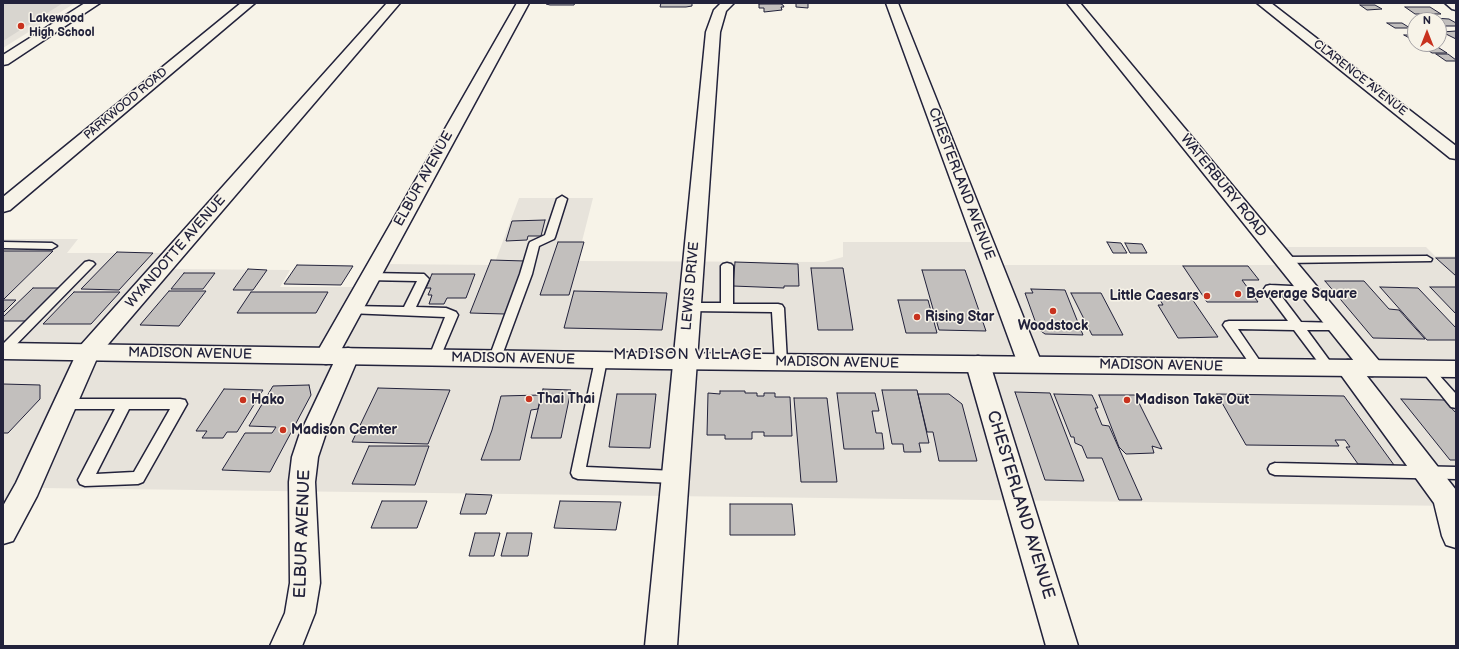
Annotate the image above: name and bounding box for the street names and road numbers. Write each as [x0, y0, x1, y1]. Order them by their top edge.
street label: CLARENCE AVENUE [1310, 37, 1410, 119]
street label: PARKWOOD ROAD [81, 65, 171, 143]
street label: CHESTERLAND AVENUE [924, 106, 998, 262]
street label: ELBUR AVENUE [391, 129, 457, 229]
street label: WATERBURY ROAD [1176, 131, 1270, 241]
street label: WYANDOTTE AVENUE [122, 192, 230, 312]
street label: LEWIS DRIVE [679, 241, 703, 331]
street label: MADISON AVENUE [128, 345, 252, 363]
street label: MADISON AVENUE [451, 350, 575, 368]
street label: MADISON AVENUE [775, 354, 899, 372]
street label: MADISON AVENUE [1099, 357, 1223, 375]
street label: CHESTERLAND AVENUE [982, 408, 1058, 602]
street label: ELBUR AVENUE [291, 469, 315, 599]

